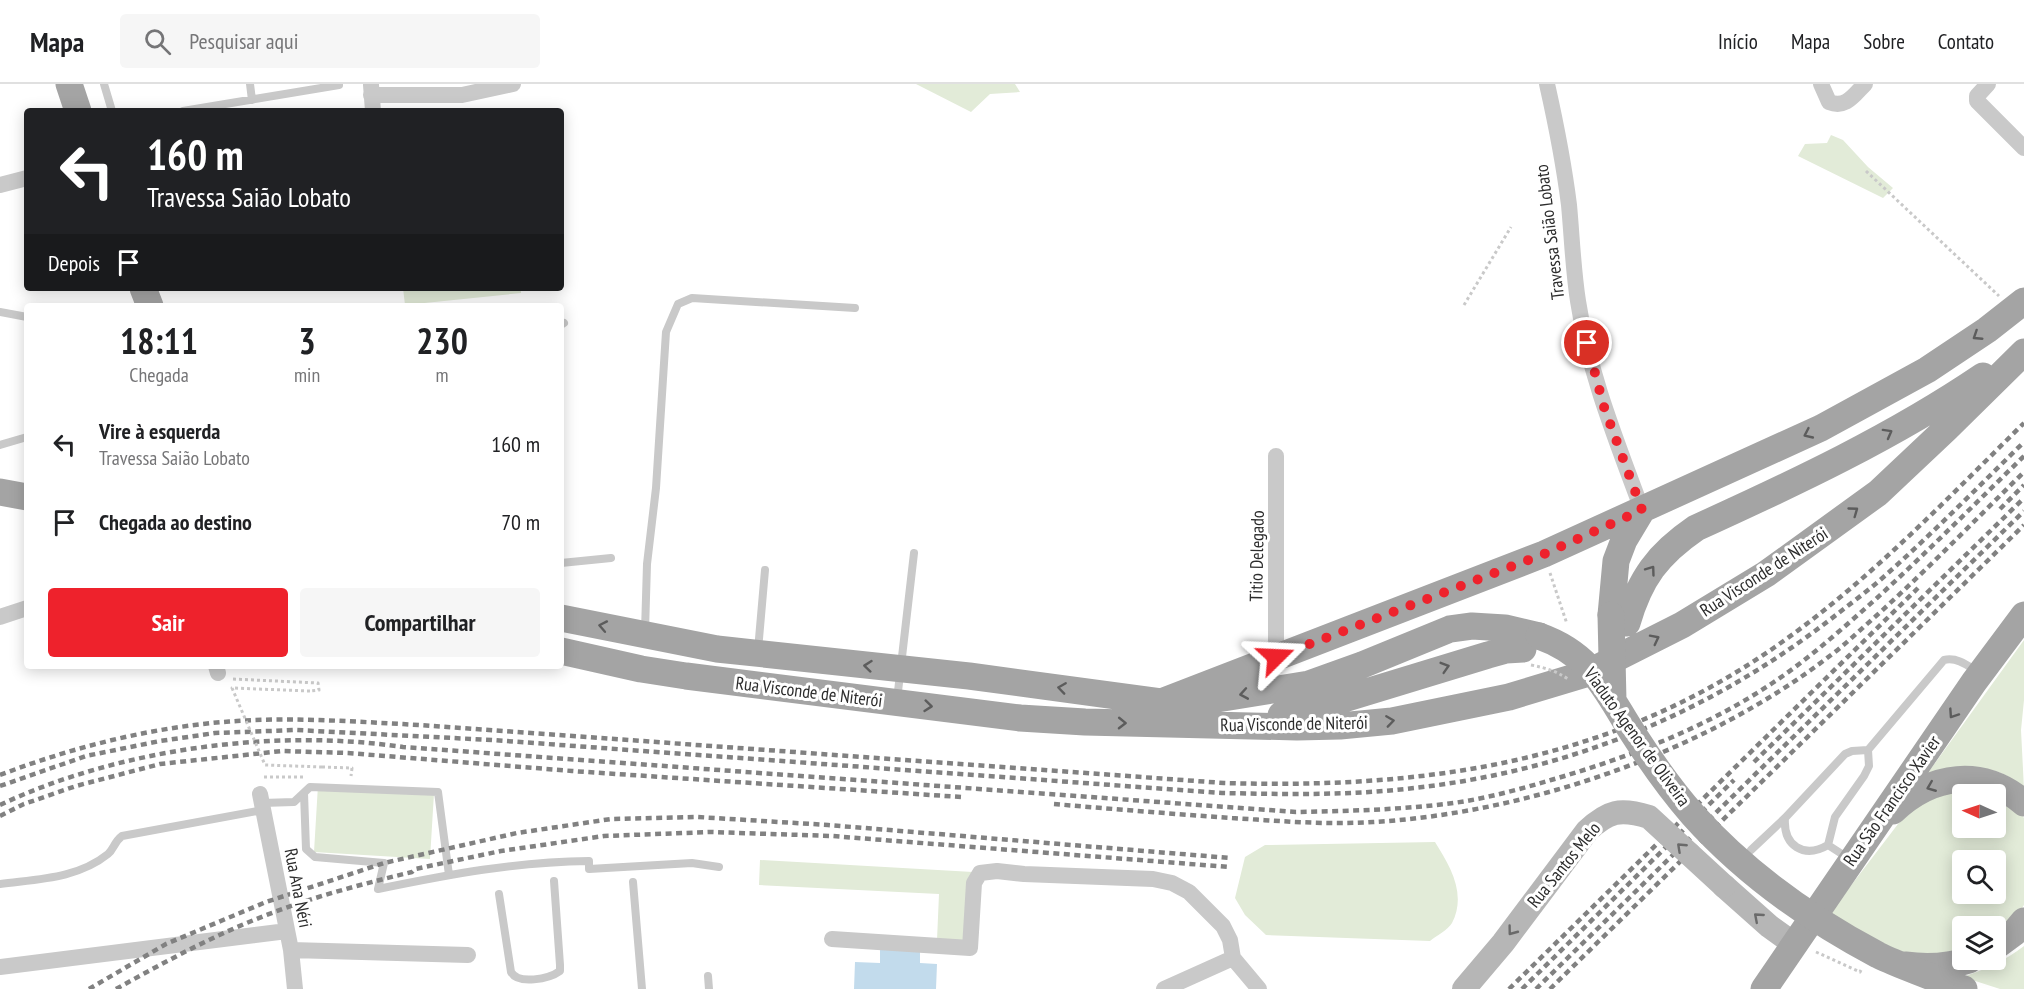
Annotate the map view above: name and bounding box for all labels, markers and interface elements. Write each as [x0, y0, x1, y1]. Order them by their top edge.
search box [120, 14, 540, 68]
text: Mapa [30, 23, 84, 60]
icon: search [141, 25, 174, 58]
text: Pesquisar aqui [189, 27, 298, 55]
text: Início [1718, 28, 1758, 55]
text: Mapa [1791, 28, 1830, 55]
text: Sobre [1863, 28, 1905, 55]
text: Contato [1938, 28, 1994, 55]
text: 160 m [147, 127, 244, 182]
icon: left [48, 132, 126, 210]
street label: Travessa Saião Lobato [1530, 163, 1569, 301]
text: Travessa Saião Lobato [147, 180, 351, 214]
icon: arrive [112, 246, 145, 279]
text: Depois [48, 249, 100, 277]
text: 18:11 [120, 317, 198, 364]
text: 3 [298, 317, 316, 364]
text: 230 [416, 317, 468, 364]
pin [1561, 317, 1612, 368]
icon: arrive [1570, 326, 1603, 359]
one-way arrow [1973, 329, 1983, 341]
text: Chegada [129, 362, 189, 388]
text: min [294, 362, 320, 388]
text: m [436, 362, 449, 388]
text: Vire à esquerda [99, 417, 220, 445]
one-way arrow [1804, 426, 1815, 438]
icon: left [48, 428, 81, 461]
one-way arrow [1882, 429, 1893, 440]
text: 160 m [491, 430, 540, 458]
text: Travessa Saião Lobato [99, 445, 250, 471]
icon: arrive [48, 506, 81, 539]
one-way arrow [1847, 507, 1858, 518]
text: Chegada ao destino [99, 508, 252, 536]
text: 70 m [501, 508, 540, 536]
street label: Titio Delegado [1244, 510, 1269, 602]
street label: Rua Visconde de Niterói [1696, 522, 1832, 621]
one-way arrow [1643, 565, 1654, 576]
button: Sair [48, 588, 288, 657]
button: Compartilhar [300, 588, 540, 657]
one-way arrow [598, 620, 608, 633]
position arrow [1244, 625, 1308, 689]
one-way arrow [1648, 635, 1659, 646]
one-way arrow [864, 660, 873, 672]
one-way arrow [1439, 662, 1450, 674]
street label: Viaduto Agenor de Oliveira [1579, 662, 1696, 811]
street label: Rua Visconde de Niterói [734, 671, 884, 712]
one-way arrow [1057, 683, 1066, 695]
one-way arrow [1240, 688, 1249, 700]
one-way arrow [923, 699, 932, 712]
one-way arrow [1949, 707, 1960, 718]
street label: Rua Visconde de Niterói [1220, 711, 1368, 736]
one-way arrow [1385, 715, 1394, 727]
one-way arrow [1117, 717, 1126, 729]
street label: Rua São Francisco Xavier [1838, 731, 1945, 870]
one-way arrow [1927, 780, 1938, 792]
north arrow [1952, 784, 2006, 838]
map controls [1952, 784, 2006, 970]
street label: Rua Santos Melo [1522, 817, 1605, 912]
one-way arrow [1677, 843, 1687, 854]
street label: Rua Ana Néri [280, 846, 317, 930]
button: search [1952, 850, 2006, 904]
one-way arrow [1754, 913, 1765, 924]
button: layers [1952, 916, 2006, 970]
one-way arrow [1508, 924, 1519, 935]

